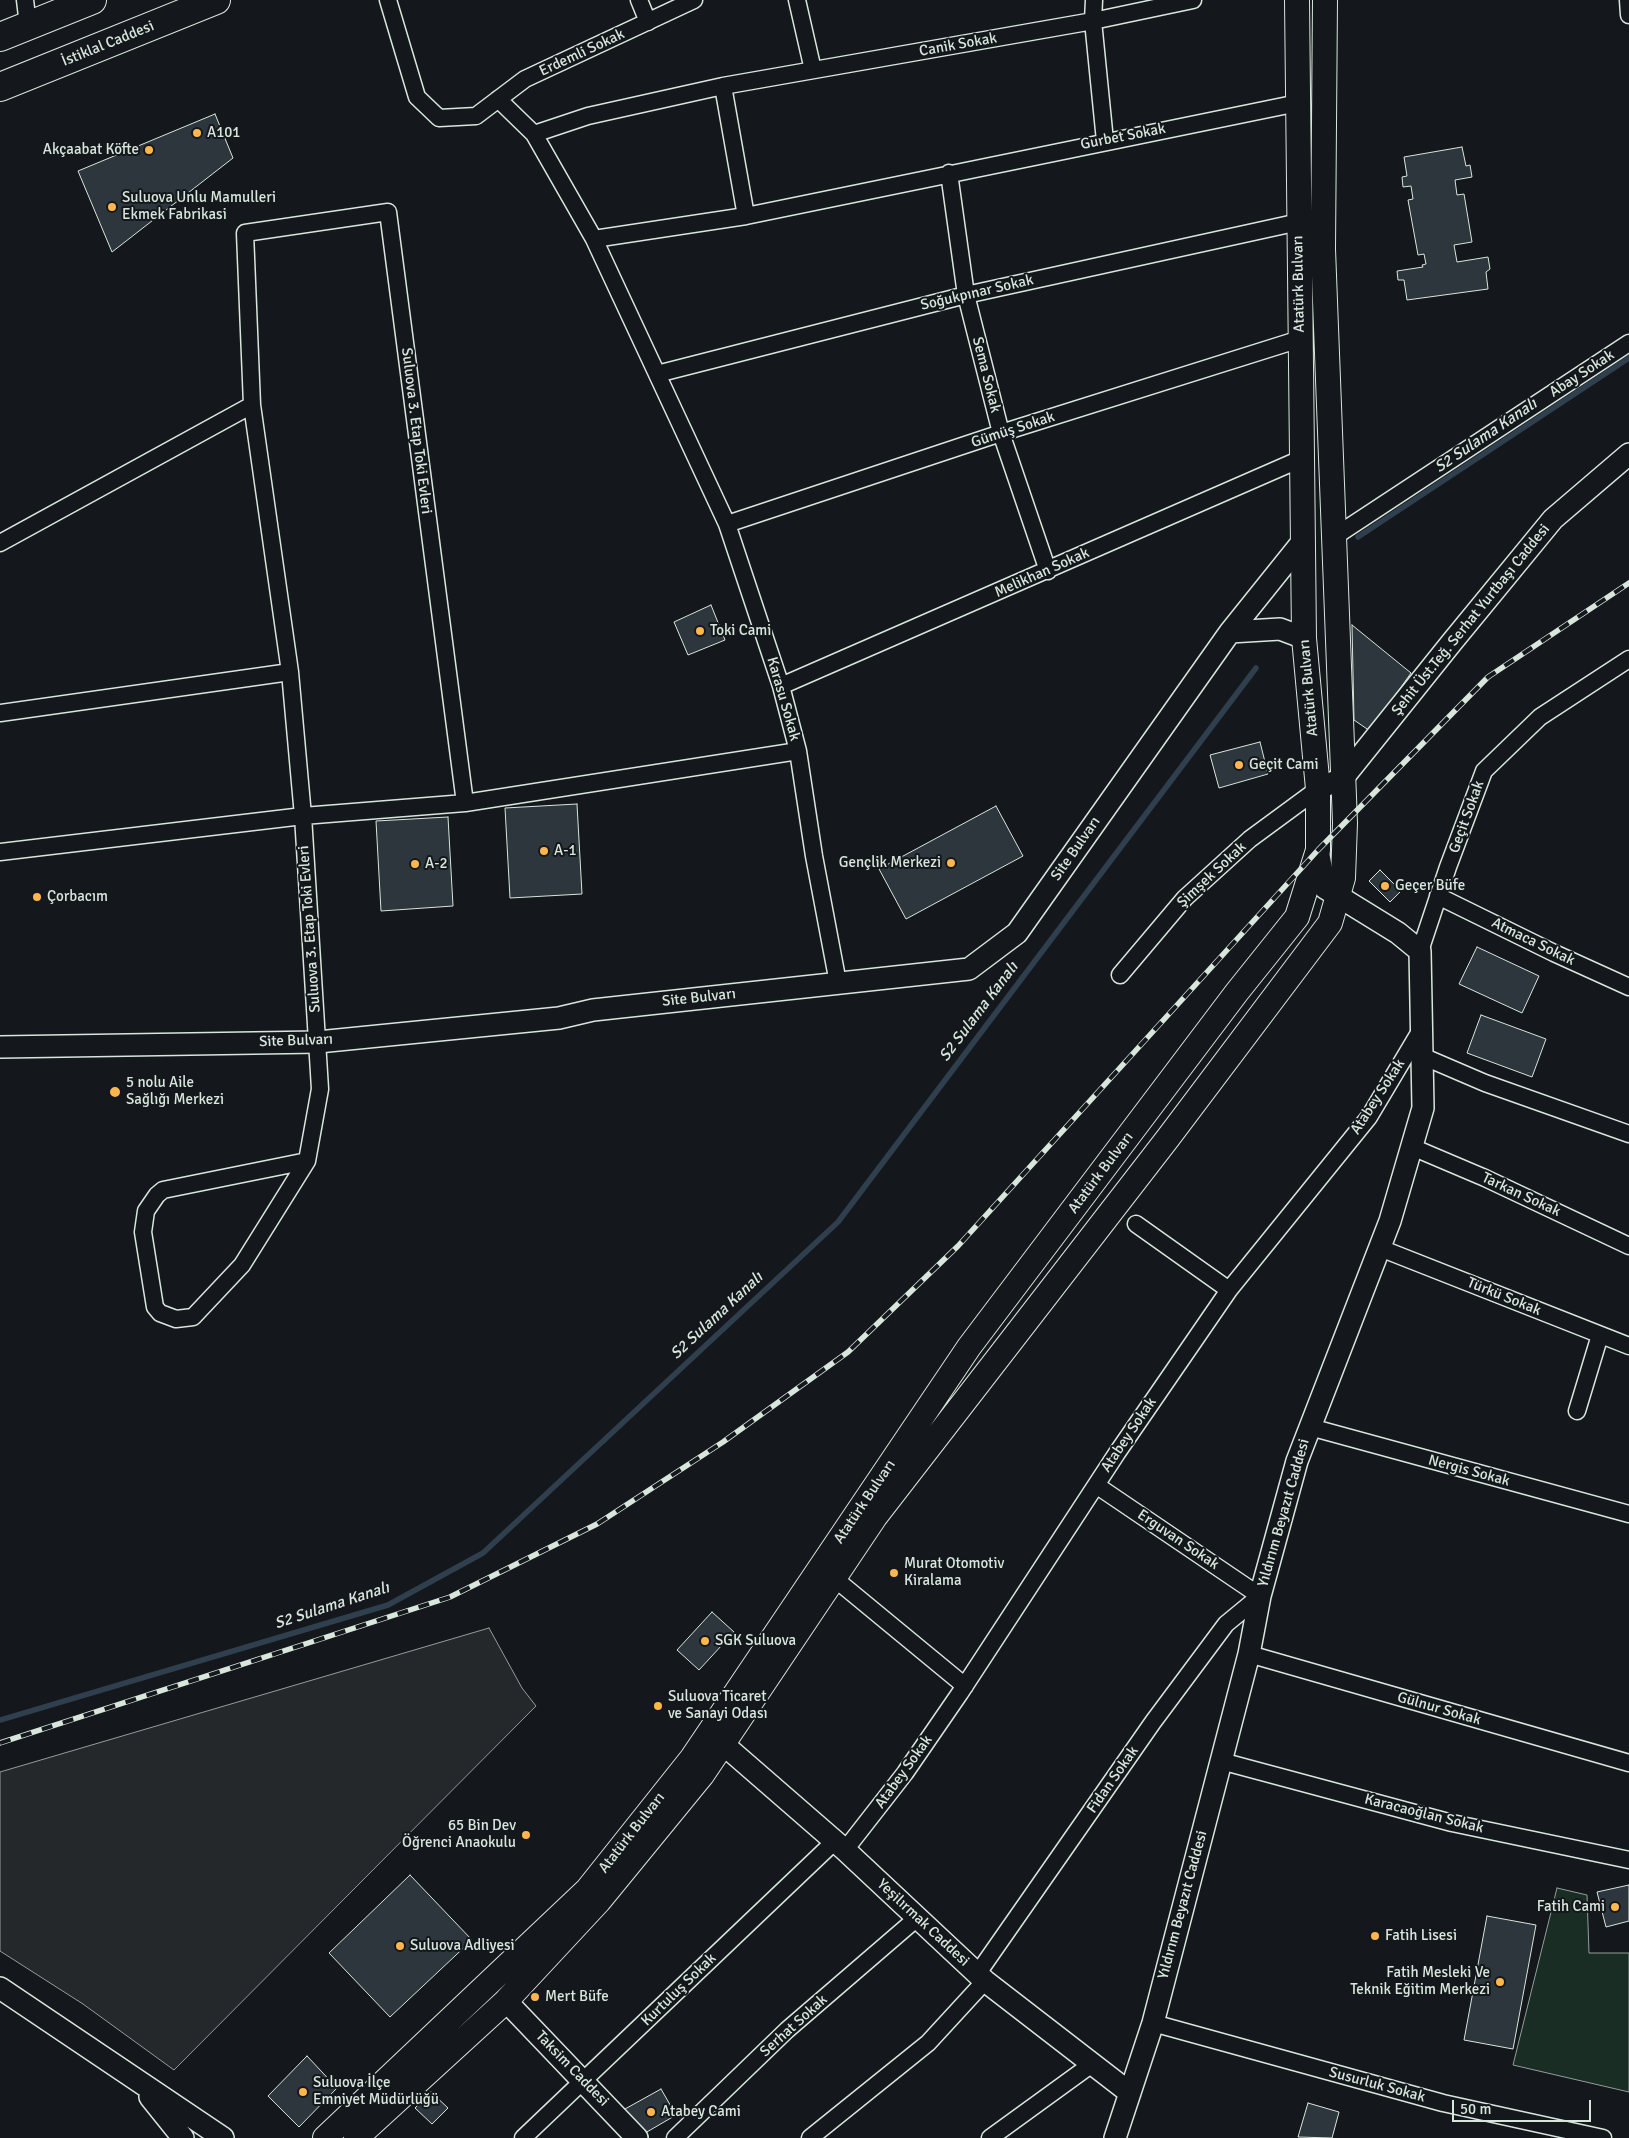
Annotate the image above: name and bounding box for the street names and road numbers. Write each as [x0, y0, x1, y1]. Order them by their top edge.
street label: İstiklal Caddesi [59, 17, 157, 71]
street label: Erdemli Sokak [537, 25, 627, 81]
street label: Canik Sokak [918, 29, 998, 61]
street label: Gurbet Sokak [1079, 120, 1167, 154]
street label: Atatürk Bulvarı [1289, 235, 1309, 333]
street label: Soğukpınar Sokak [919, 271, 1035, 315]
street label: Sema Sokak [968, 335, 1004, 415]
street label: Abay Sokak [1546, 346, 1618, 402]
street label: Suluova 3. Etap Toki Evleri [397, 347, 435, 515]
street label: Gümüş Sokak [969, 408, 1057, 452]
street label: Şehit Üst.Teğ. Serhat Yurtbaşı Caddesi [1388, 521, 1554, 719]
street label: Melikhan Sokak [992, 544, 1092, 602]
street label: Atatürk Bulvarı [1296, 639, 1322, 737]
street label: Karasu Sokak [762, 655, 804, 743]
street label: Geçit Sokak [1446, 778, 1488, 856]
street label: Site Bulvarı [1047, 814, 1105, 884]
street label: Şimşek Sokak [1174, 838, 1250, 912]
street label: Suluova 3. Etap Toki Evleri [295, 845, 325, 1013]
street label: Atmaca Sokak [1488, 914, 1578, 970]
street label: Site Bulvarı [661, 985, 737, 1011]
street label: Site Bulvarı [259, 1031, 333, 1051]
street label: Atabey Sokak [1347, 1056, 1409, 1138]
street label: Atatürk Bulvarı [1065, 1129, 1137, 1217]
street label: Tarkan Sokak [1479, 1169, 1563, 1221]
street label: Türkü Sokak [1464, 1274, 1544, 1320]
street label: Atabey Sokak [1097, 1394, 1161, 1476]
street label: Yıldırım Beyazıt Caddesi [1254, 1437, 1314, 1589]
street label: Nergis Sokak [1426, 1451, 1512, 1491]
street label: Atatürk Bulvarı [830, 1457, 900, 1547]
street label: Erguvan Sokak [1134, 1506, 1222, 1574]
street label: Gülnur Sokak [1395, 1688, 1483, 1730]
street label: Atabey Sokak [871, 1732, 937, 1812]
street label: Fidan Sokak [1083, 1743, 1143, 1817]
street label: Atatürk Bulvarı [595, 1789, 669, 1877]
street label: Karacaoğlan Sokak [1363, 1790, 1485, 1838]
street label: Yıldırım Beyazıt Caddesi [1154, 1829, 1212, 1981]
street label: Yeşilırmak Caddesi [873, 1876, 973, 1970]
street label: Kurtuluş Sokak [638, 1950, 720, 2030]
street label: Serhat Sokak [757, 1991, 831, 2061]
street label: Taksim Caddesi [532, 2028, 612, 2110]
street label: Susurluk Sokak [1327, 2064, 1427, 2106]

